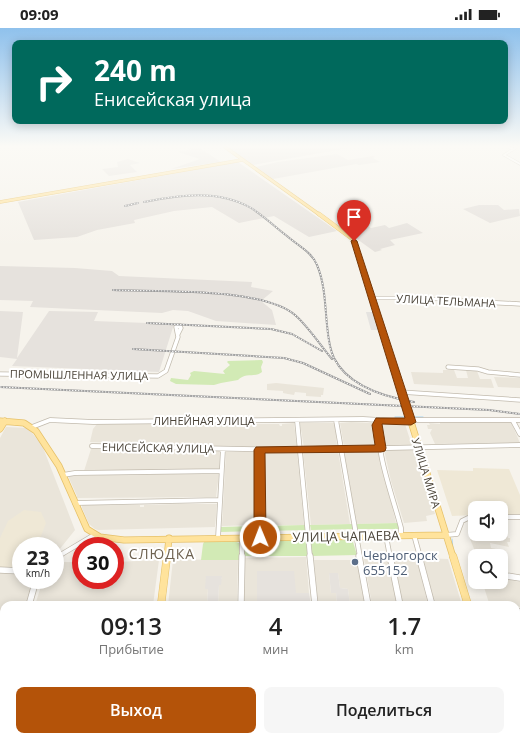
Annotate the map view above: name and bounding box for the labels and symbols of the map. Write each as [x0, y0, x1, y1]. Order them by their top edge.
pin [337, 200, 371, 241]
street label: УЛИЦА ТЕЛЬМАНА [396, 290, 496, 311]
street label: ПРОМЫШЛЕННАЯ УЛИЦА [10, 366, 148, 383]
street label: ЛИНЕЙНАЯ УЛИЦА [153, 413, 255, 428]
street label: УЛИЦА МИРА [409, 436, 444, 510]
street label: ЕНИСЕЙСКАЯ УЛИЦА [102, 439, 214, 456]
position arrow [239, 516, 281, 558]
street label: УЛИЦА ЧАПАЕВА [292, 526, 400, 546]
speed limit sign: 30 [72, 537, 124, 589]
district label: СЛЮДКА [129, 544, 195, 563]
place label: Черногорск 655152 [363, 546, 438, 579]
marker: Черногорск 655152 [350, 557, 360, 567]

